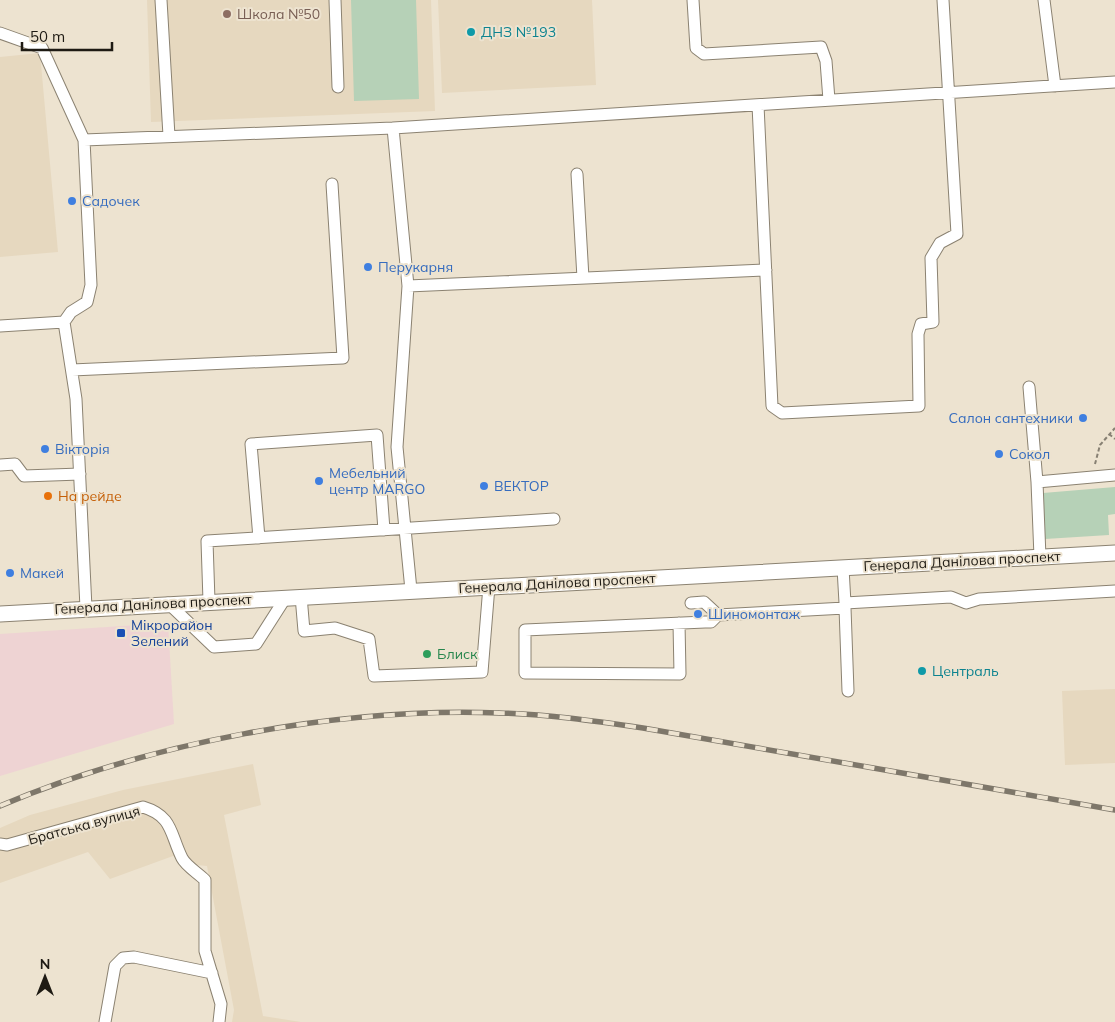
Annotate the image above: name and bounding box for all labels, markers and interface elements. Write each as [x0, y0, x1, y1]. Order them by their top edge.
place label: Школа №50 [237, 5, 320, 23]
marker: Школа №50 [221, 8, 233, 20]
scale bar [22, 20, 112, 52]
place label: ДНЗ №193 [481, 23, 556, 41]
marker: ДНЗ №193 [465, 26, 477, 38]
text: 50 m [30, 27, 65, 46]
place label: Садочек [82, 192, 140, 210]
marker: Садочек [66, 195, 78, 207]
place label: Перукарня [378, 258, 453, 276]
marker: Перукарня [362, 261, 374, 273]
place label: Салон сантехники [949, 409, 1073, 427]
marker: Салон сантехники [1077, 412, 1089, 424]
place label: Вікторія [55, 440, 110, 458]
marker: Вікторія [39, 443, 51, 455]
place label: Сокол [1009, 445, 1050, 463]
marker: Сокол [993, 448, 1005, 460]
place label: Мебельний центр MARGO [329, 464, 425, 498]
marker: Мебельний центр MARGO [313, 475, 325, 487]
place label: ВЕКТОР [494, 477, 549, 495]
marker: ВЕКТОР [478, 480, 490, 492]
place label: На рейде [58, 487, 122, 505]
marker: На рейде [42, 490, 54, 502]
street label: Генерала Данілова проспект [863, 547, 1062, 575]
place label: Макей [20, 564, 64, 582]
marker: Макей [4, 567, 16, 579]
street label: Генерала Данілова проспект [458, 569, 657, 597]
street label: Генерала Данілова проспект [54, 590, 253, 618]
place label: Шиномонтаж [708, 605, 801, 623]
marker: Шиномонтаж [692, 608, 704, 620]
place label: Мікрорайон Зелений [131, 616, 213, 650]
marker: Мікрорайон Зелений [115, 627, 127, 639]
place label: Блиск [437, 645, 478, 663]
marker: Блиск [421, 648, 433, 660]
place label: Централь [932, 662, 999, 680]
marker: Централь [916, 665, 928, 677]
street label: Братська вулиця [26, 801, 142, 849]
north arrow [20, 952, 70, 1002]
text: N [40, 955, 50, 973]

